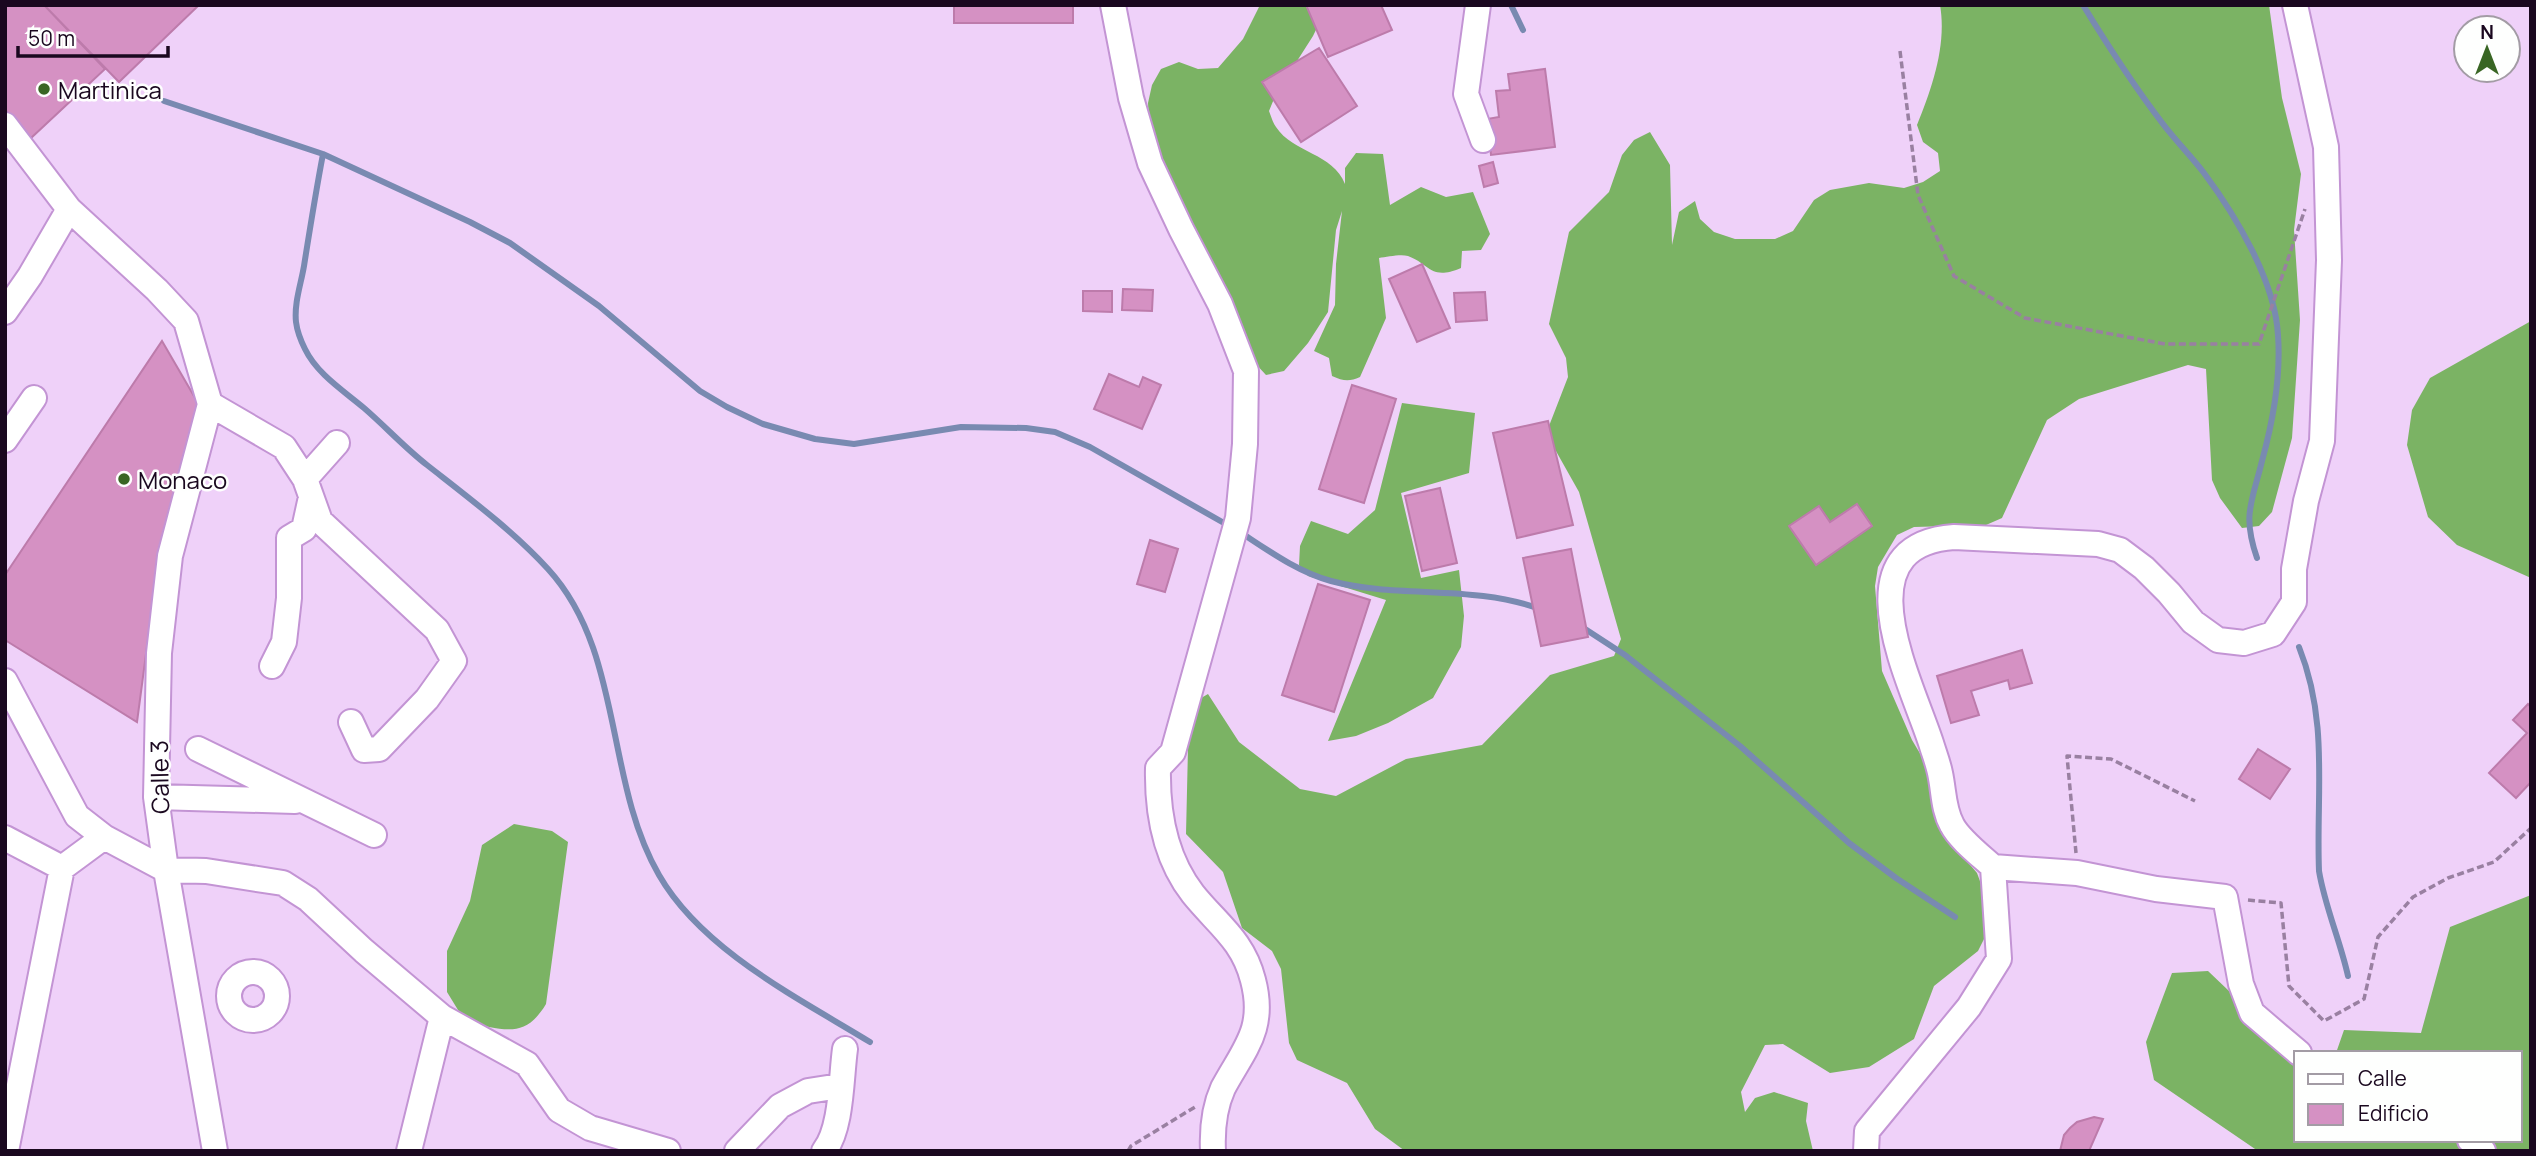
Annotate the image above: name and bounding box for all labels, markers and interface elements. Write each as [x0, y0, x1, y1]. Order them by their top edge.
scale bar [18, 14, 168, 58]
north arrow [2452, 14, 2522, 84]
text: N [2480, 19, 2494, 45]
text: 50 m [28, 24, 75, 52]
place label: Martinica [58, 73, 162, 106]
marker: Martinica [36, 81, 52, 97]
place label: Monaco [138, 463, 227, 496]
marker: Monaco [116, 471, 132, 487]
street label: Calle 3 [142, 740, 176, 814]
legend [2294, 1051, 2522, 1142]
text: Calle [2358, 1064, 2407, 1092]
text: Edificio [2358, 1099, 2429, 1127]

